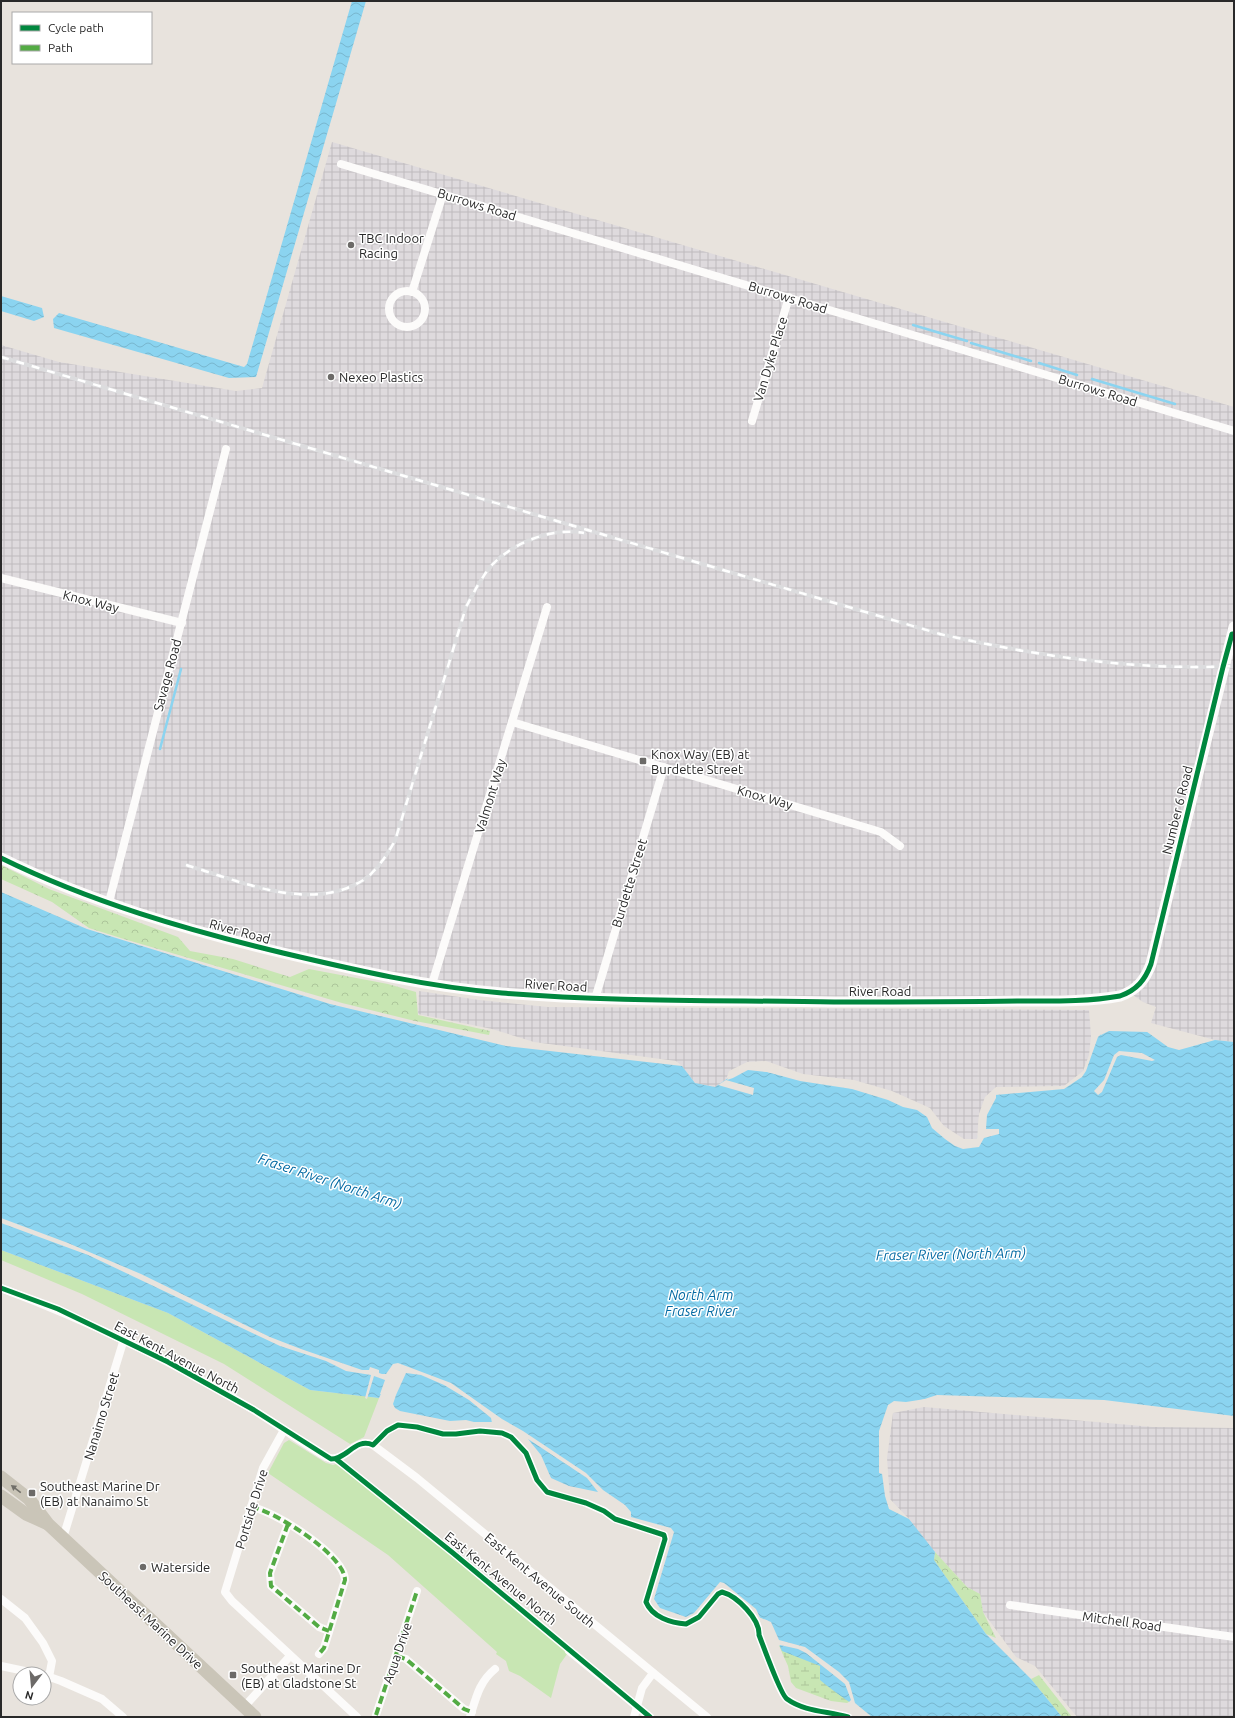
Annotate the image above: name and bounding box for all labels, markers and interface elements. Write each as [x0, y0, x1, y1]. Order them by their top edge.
legend [12, 12, 152, 64]
text: Cycle path [48, 21, 104, 34]
text: Path [48, 41, 73, 54]
street label: Burrows Road [436, 185, 518, 223]
place label: TBC Indoor Racing [359, 231, 424, 260]
marker: TBC Indoor Racing [346, 240, 356, 250]
street label: Burrows Road [747, 278, 829, 316]
street label: Van Dyke Place [750, 315, 790, 403]
place label: Nexeo Plastics [339, 370, 423, 384]
street label: Burrows Road [1057, 371, 1139, 409]
marker: Nexeo Plastics [326, 372, 336, 382]
street label: Knox Way [62, 587, 120, 615]
street label: Savage Road [151, 637, 183, 713]
place label: Knox Way (EB) at Burdette Street [651, 747, 749, 776]
marker: Knox Way (EB) at Burdette Street [638, 756, 648, 766]
street label: Valmont Way [472, 757, 508, 835]
street label: Number 6 Road [1159, 764, 1195, 856]
street label: Knox Way [736, 782, 794, 812]
street label: Burdette Street [609, 837, 649, 929]
street label: River Road [208, 916, 272, 946]
street label: River Road [524, 976, 588, 994]
street label: River Road [849, 984, 911, 998]
water label: Fraser River (North Arm) [256, 1150, 404, 1212]
water label: Fraser River (North Arm) [876, 1245, 1026, 1263]
water label: North Arm Fraser River [665, 1287, 738, 1319]
street label: East Kent Avenue North [112, 1318, 242, 1396]
street label: Nanaimo Street [81, 1370, 121, 1462]
street label: Portside Drive [232, 1467, 270, 1551]
place label: Southeast Marine Dr (EB) at Nanaimo St [40, 1479, 160, 1509]
one-way arrow [11, 1485, 22, 1493]
marker: Southeast Marine Dr (EB) at Nanaimo St [27, 1488, 37, 1498]
street label: East Kent Avenue North [442, 1529, 560, 1627]
street label: East Kent Avenue South [482, 1530, 598, 1630]
place label: Waterside [151, 1560, 210, 1574]
marker: Waterside [138, 1562, 148, 1572]
street label: Southeast Marine Drive [96, 1568, 206, 1672]
street label: Mitchell Road [1081, 1609, 1163, 1633]
street label: Aqua Drive [380, 1621, 414, 1685]
place label: Southeast Marine Dr (EB) at Gladstone St [241, 1661, 361, 1691]
north arrow [12, 1666, 52, 1706]
marker: Southeast Marine Dr (EB) at Gladstone St [228, 1670, 238, 1680]
text: N [24, 1689, 35, 1703]

